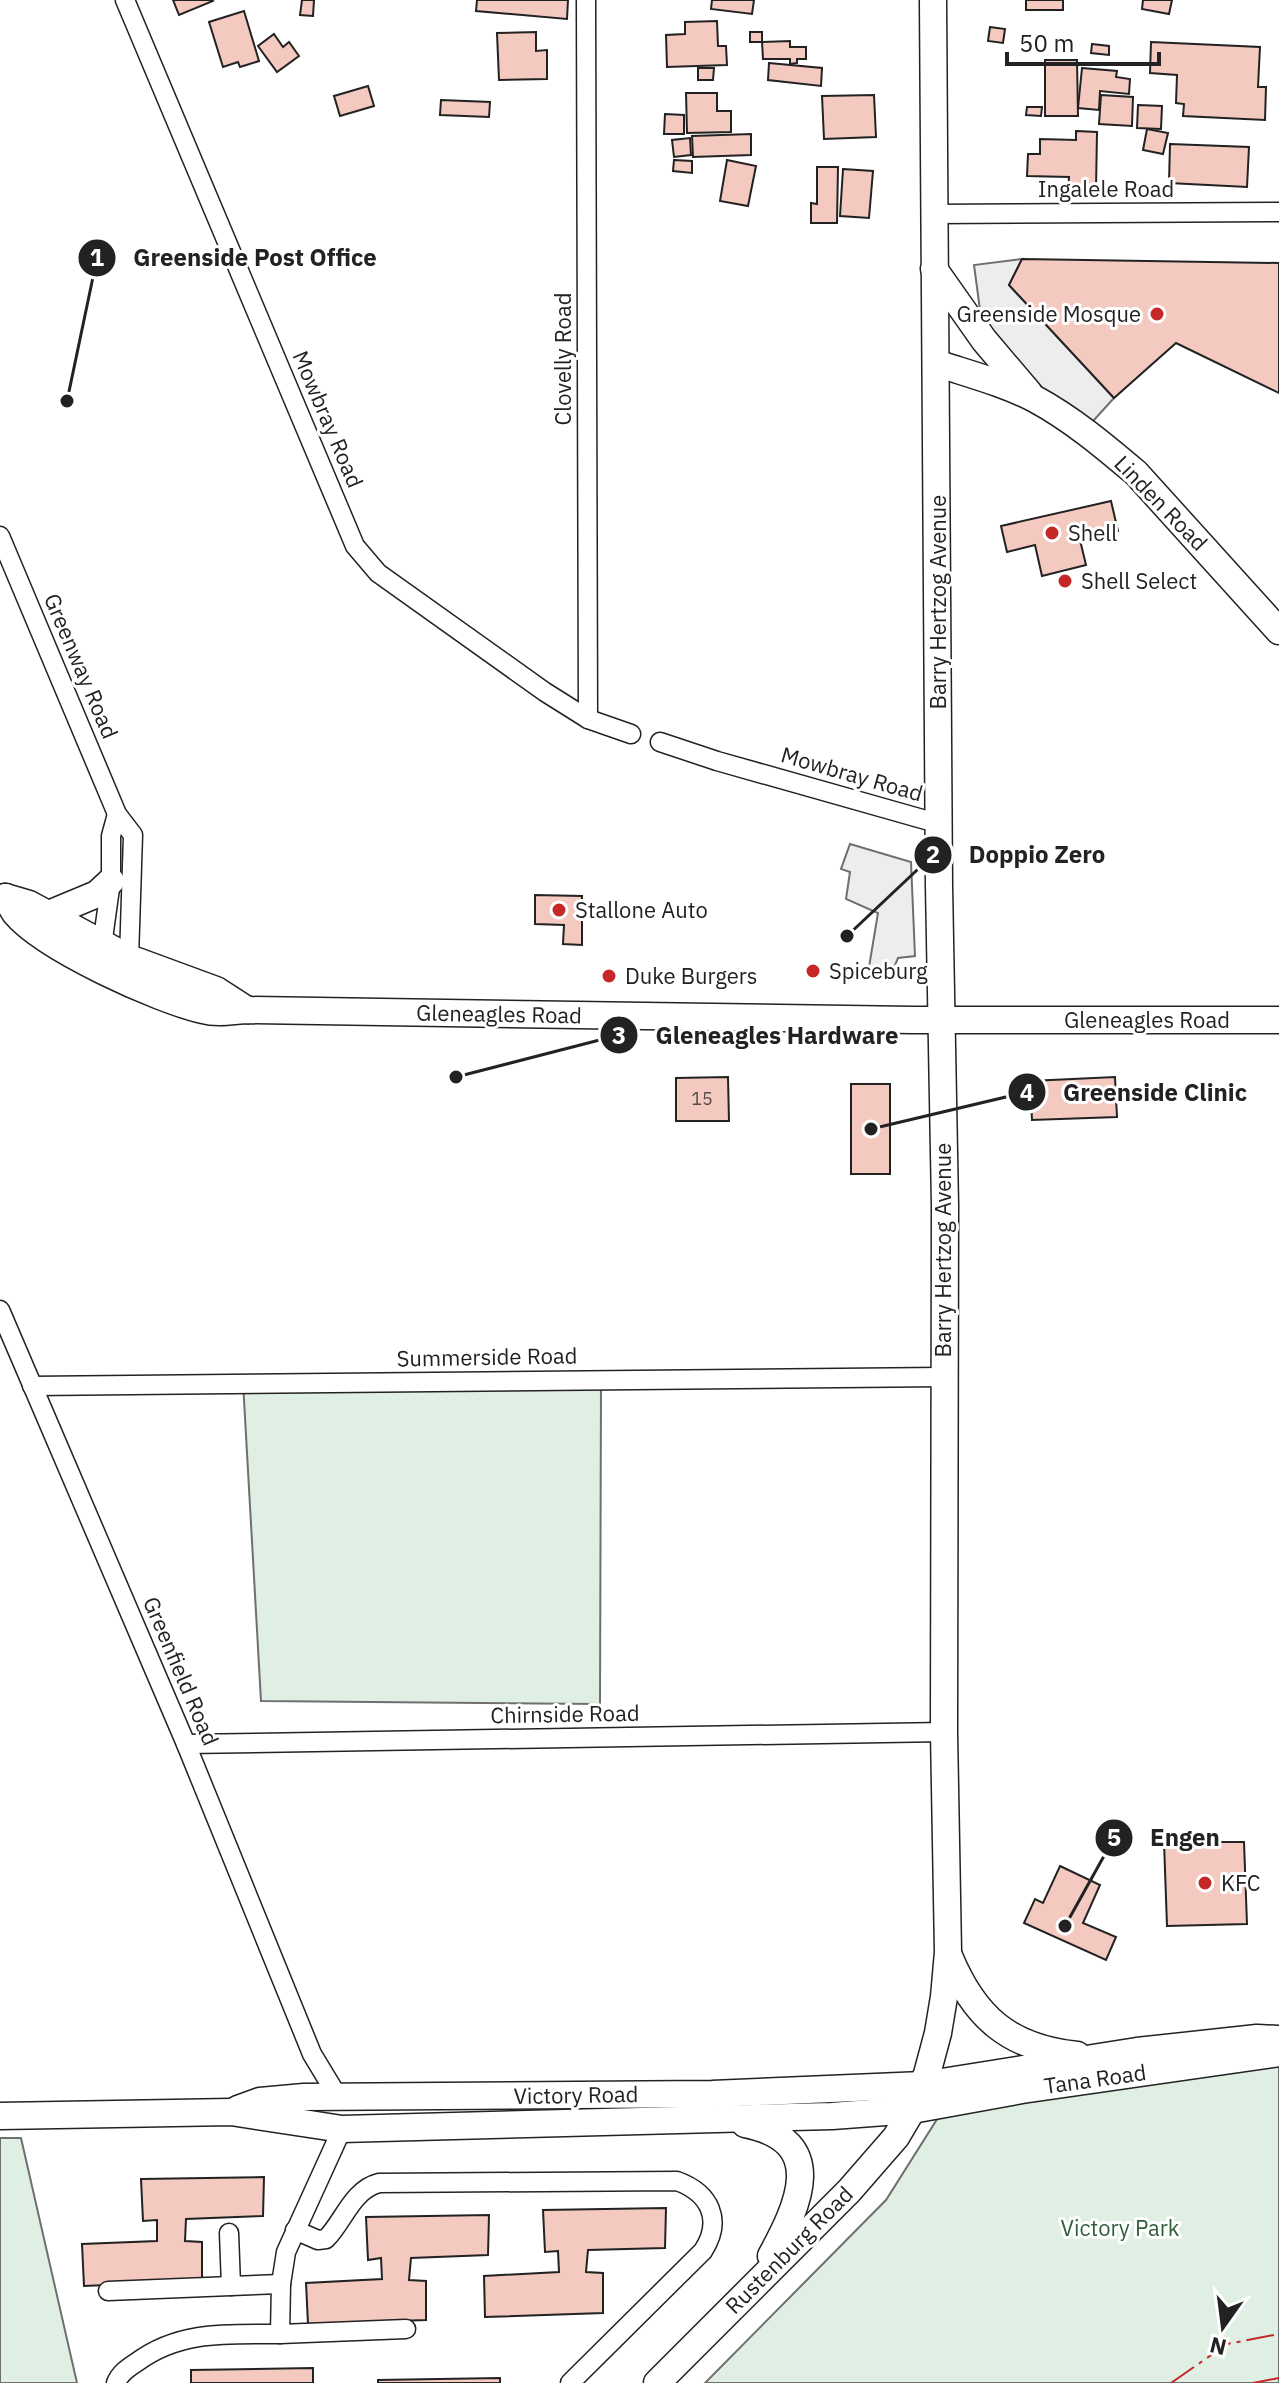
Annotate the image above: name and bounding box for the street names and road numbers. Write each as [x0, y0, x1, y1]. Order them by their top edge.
street label: Ingalele Road [1038, 174, 1174, 203]
street label: Clovelly Road [548, 293, 577, 425]
street label: Mowbray Road [287, 346, 370, 492]
street label: Linden Road [1109, 449, 1214, 557]
street label: Barry Hertzog Avenue [923, 495, 952, 709]
street label: Greenway Road [38, 589, 125, 743]
street label: Mowbray Road [778, 739, 926, 808]
street label: Gleneagles Road [416, 998, 582, 1029]
street label: Gleneagles Road [1064, 1005, 1230, 1034]
street label: Barry Hertzog Avenue [928, 1143, 957, 1357]
street label: Summerside Road [396, 1340, 578, 1373]
street label: Greenfield Road [137, 1592, 226, 1750]
street label: Chirnside Road [490, 1698, 640, 1729]
street label: Tana Road [1042, 2057, 1148, 2100]
street label: Victory Road [513, 2079, 639, 2110]
street label: Rustenburg Road [718, 2179, 859, 2320]

